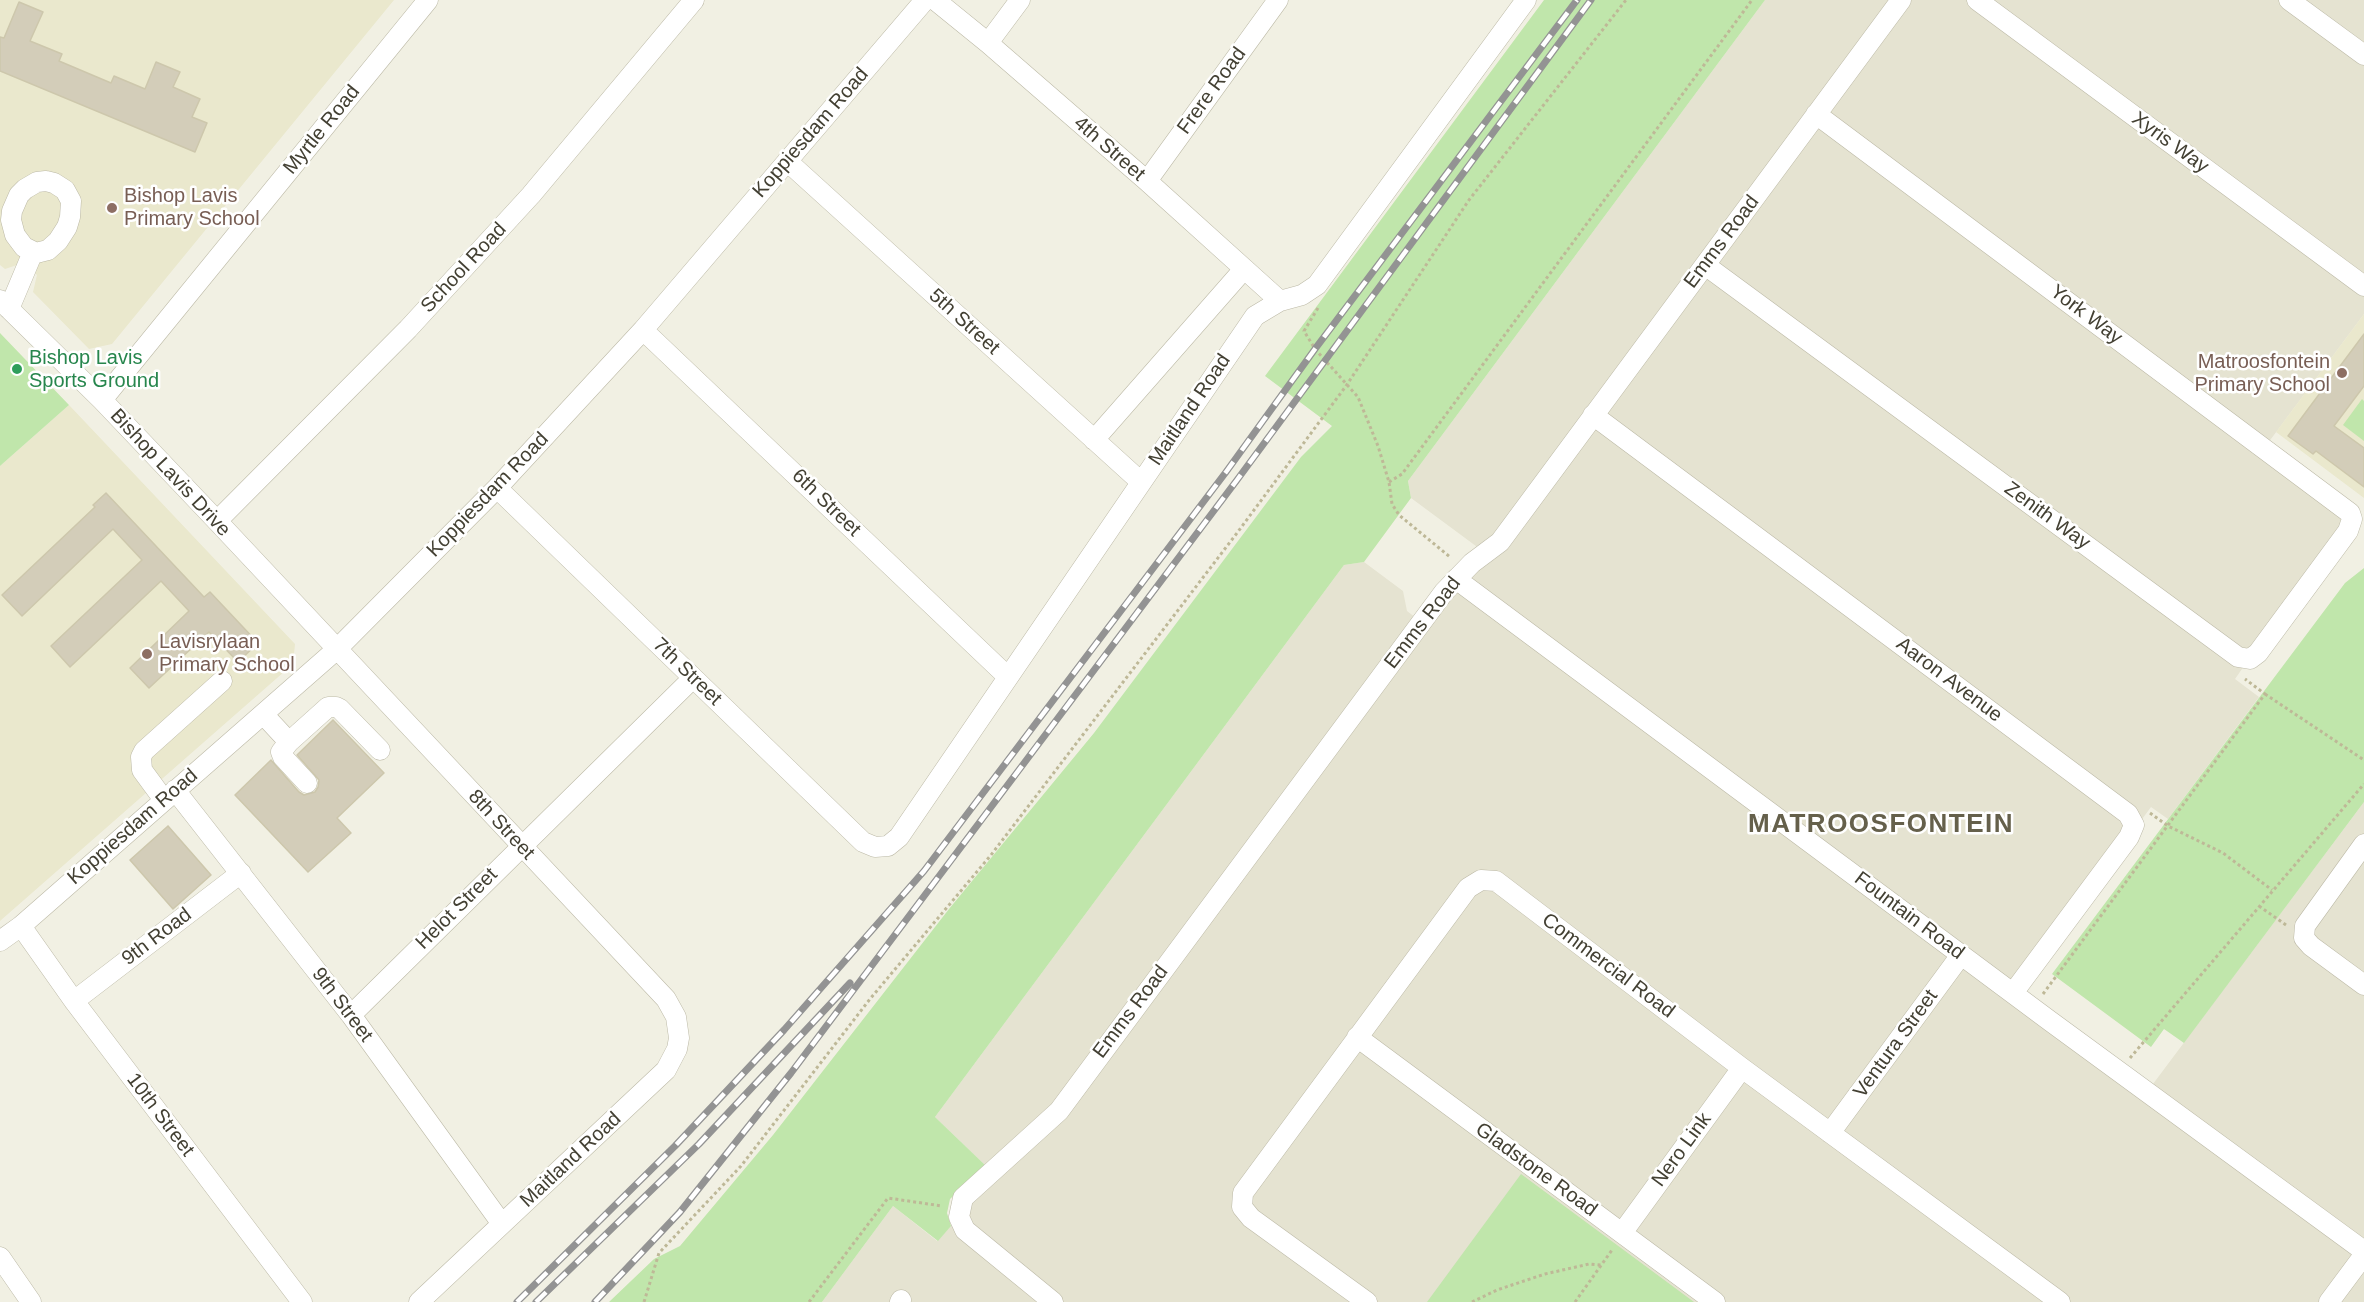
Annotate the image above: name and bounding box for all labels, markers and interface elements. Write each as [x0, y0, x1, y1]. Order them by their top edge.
street label: Frere Road [1173, 43, 1251, 139]
street label: Koppiesdam Road [748, 63, 874, 203]
street label: Myrtle Road [279, 81, 365, 179]
street label: Xyris Way [2127, 107, 2213, 179]
street label: 4th Street [1068, 111, 1150, 187]
place label: Bishop Lavis Primary School [124, 184, 260, 231]
street label: Emms Road [1679, 191, 1765, 293]
marker: Bishop Lavis Primary School [105, 201, 119, 215]
street label: School Road [416, 218, 512, 318]
street label: York Way [2045, 280, 2127, 350]
street label: 5th Street [924, 284, 1004, 360]
place label: Bishop Lavis Sports Ground [29, 346, 159, 393]
street label: Maitland Road [1144, 350, 1236, 470]
place label: Matroosfontein Primary School [2194, 350, 2330, 397]
marker: Bishop Lavis Sports Ground [10, 362, 24, 376]
marker: Matroosfontein Primary School [2335, 366, 2349, 380]
street label: Bishop Lavis Drive [105, 404, 235, 542]
street label: Koppiesdam Road [422, 427, 554, 563]
street label: 6th Street [786, 464, 866, 542]
street label: Zenith Way [1999, 477, 2095, 555]
street label: Emms Road [1380, 572, 1466, 674]
place label: Lavisrylaan Primary School [159, 630, 295, 677]
street label: Aaron Avenue [1891, 632, 2007, 728]
street label: 7th Street [647, 633, 727, 711]
marker: Lavisrylaan Primary School [140, 647, 154, 661]
street label: Koppiesdam Road [63, 764, 203, 890]
street label: 8th Street [463, 785, 539, 865]
district label: MATROOSFONTEIN [1748, 809, 2014, 841]
street label: Helot Street [411, 863, 503, 955]
street label: Fountain Road [1849, 867, 1969, 965]
street label: 9th Road [117, 903, 197, 971]
street label: Commercial Road [1537, 908, 1679, 1024]
street label: Emms Road [1088, 961, 1174, 1063]
street label: 9th Street [306, 963, 378, 1047]
street label: Ventura Street [1849, 985, 1943, 1103]
street label: 10th Street [121, 1069, 199, 1161]
street label: Maitland Road [516, 1107, 626, 1213]
street label: Nero Link [1647, 1108, 1717, 1192]
street label: Gladstone Road [1470, 1118, 1602, 1222]

